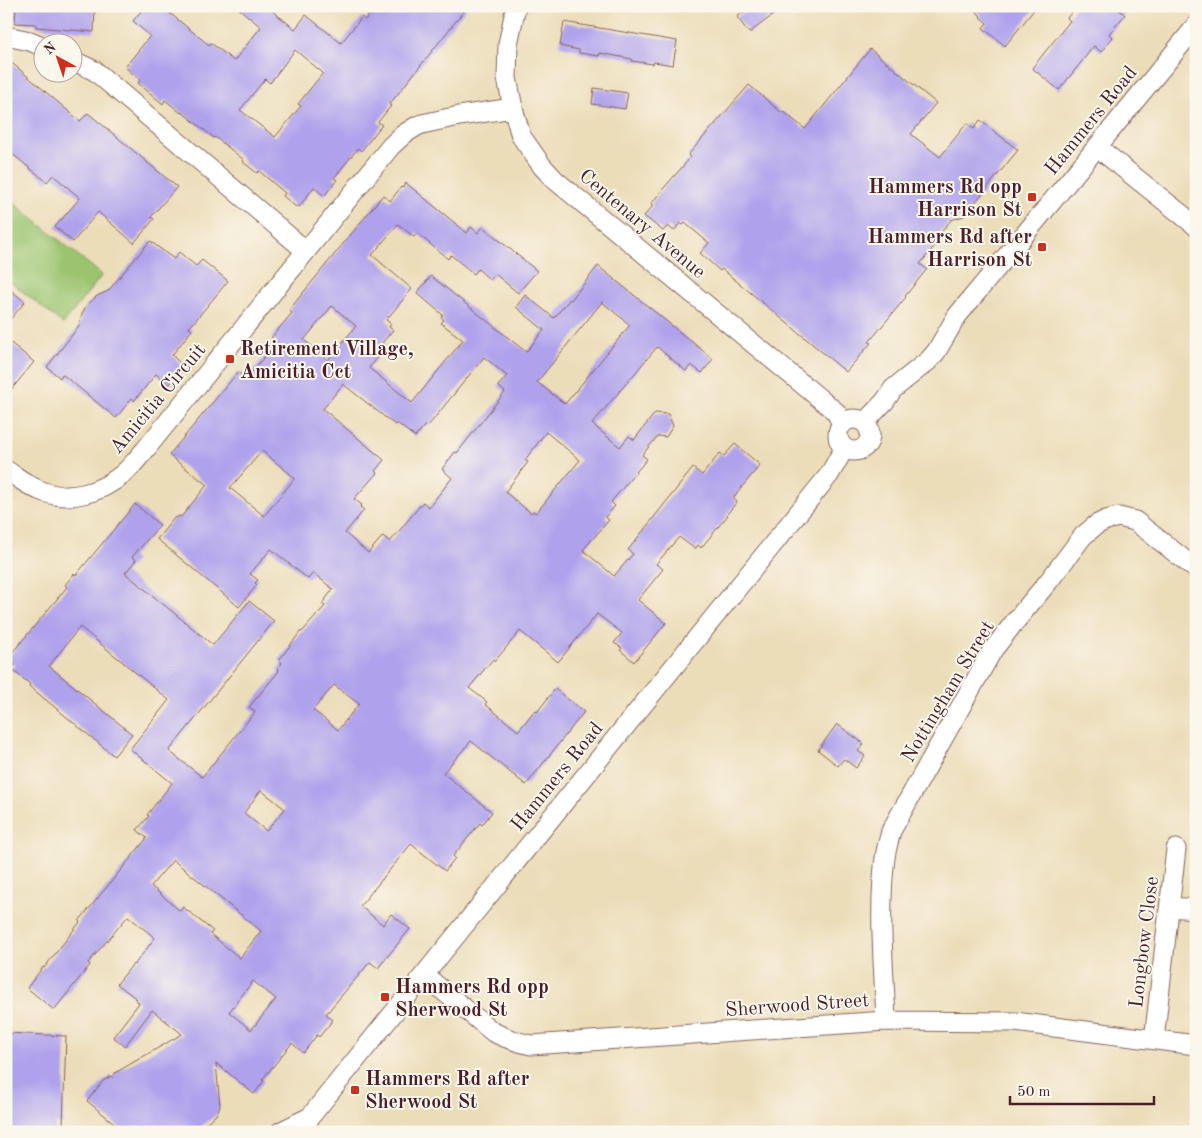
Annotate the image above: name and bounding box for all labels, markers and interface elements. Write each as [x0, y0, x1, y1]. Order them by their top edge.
north arrow [32, 32, 82, 82]
text: N [42, 40, 59, 58]
street label: Hammers Road [1042, 63, 1141, 179]
street label: Centenary Avenue [575, 166, 709, 283]
place label: Hammers Rd opp Harrison St [868, 178, 1022, 221]
marker: Hammers Rd opp Harrison St [1026, 191, 1038, 203]
place label: Hammers Rd after Harrison St [868, 228, 1032, 271]
marker: Hammers Rd after Harrison St [1036, 241, 1048, 253]
street label: Amicitia Circuit [107, 340, 210, 458]
place label: Retirement Village, Amicitia Cct [240, 340, 413, 383]
marker: Retirement Village, Amicitia Cct [224, 353, 236, 365]
street label: Nottingham Street [899, 618, 999, 766]
street label: Hammers Road [508, 719, 607, 835]
street label: Longbow Close [1127, 875, 1163, 1009]
place label: Hammers Rd opp Sherwood St [395, 978, 549, 1021]
marker: Hammers Rd opp Sherwood St [379, 991, 391, 1003]
street label: Sherwood Street [725, 991, 870, 1021]
place label: Hammers Rd after Sherwood St [365, 1070, 530, 1113]
scale bar [1010, 1073, 1153, 1105]
marker: Hammers Rd after Sherwood St [349, 1084, 361, 1096]
text: 50 m [1017, 1085, 1051, 1100]

